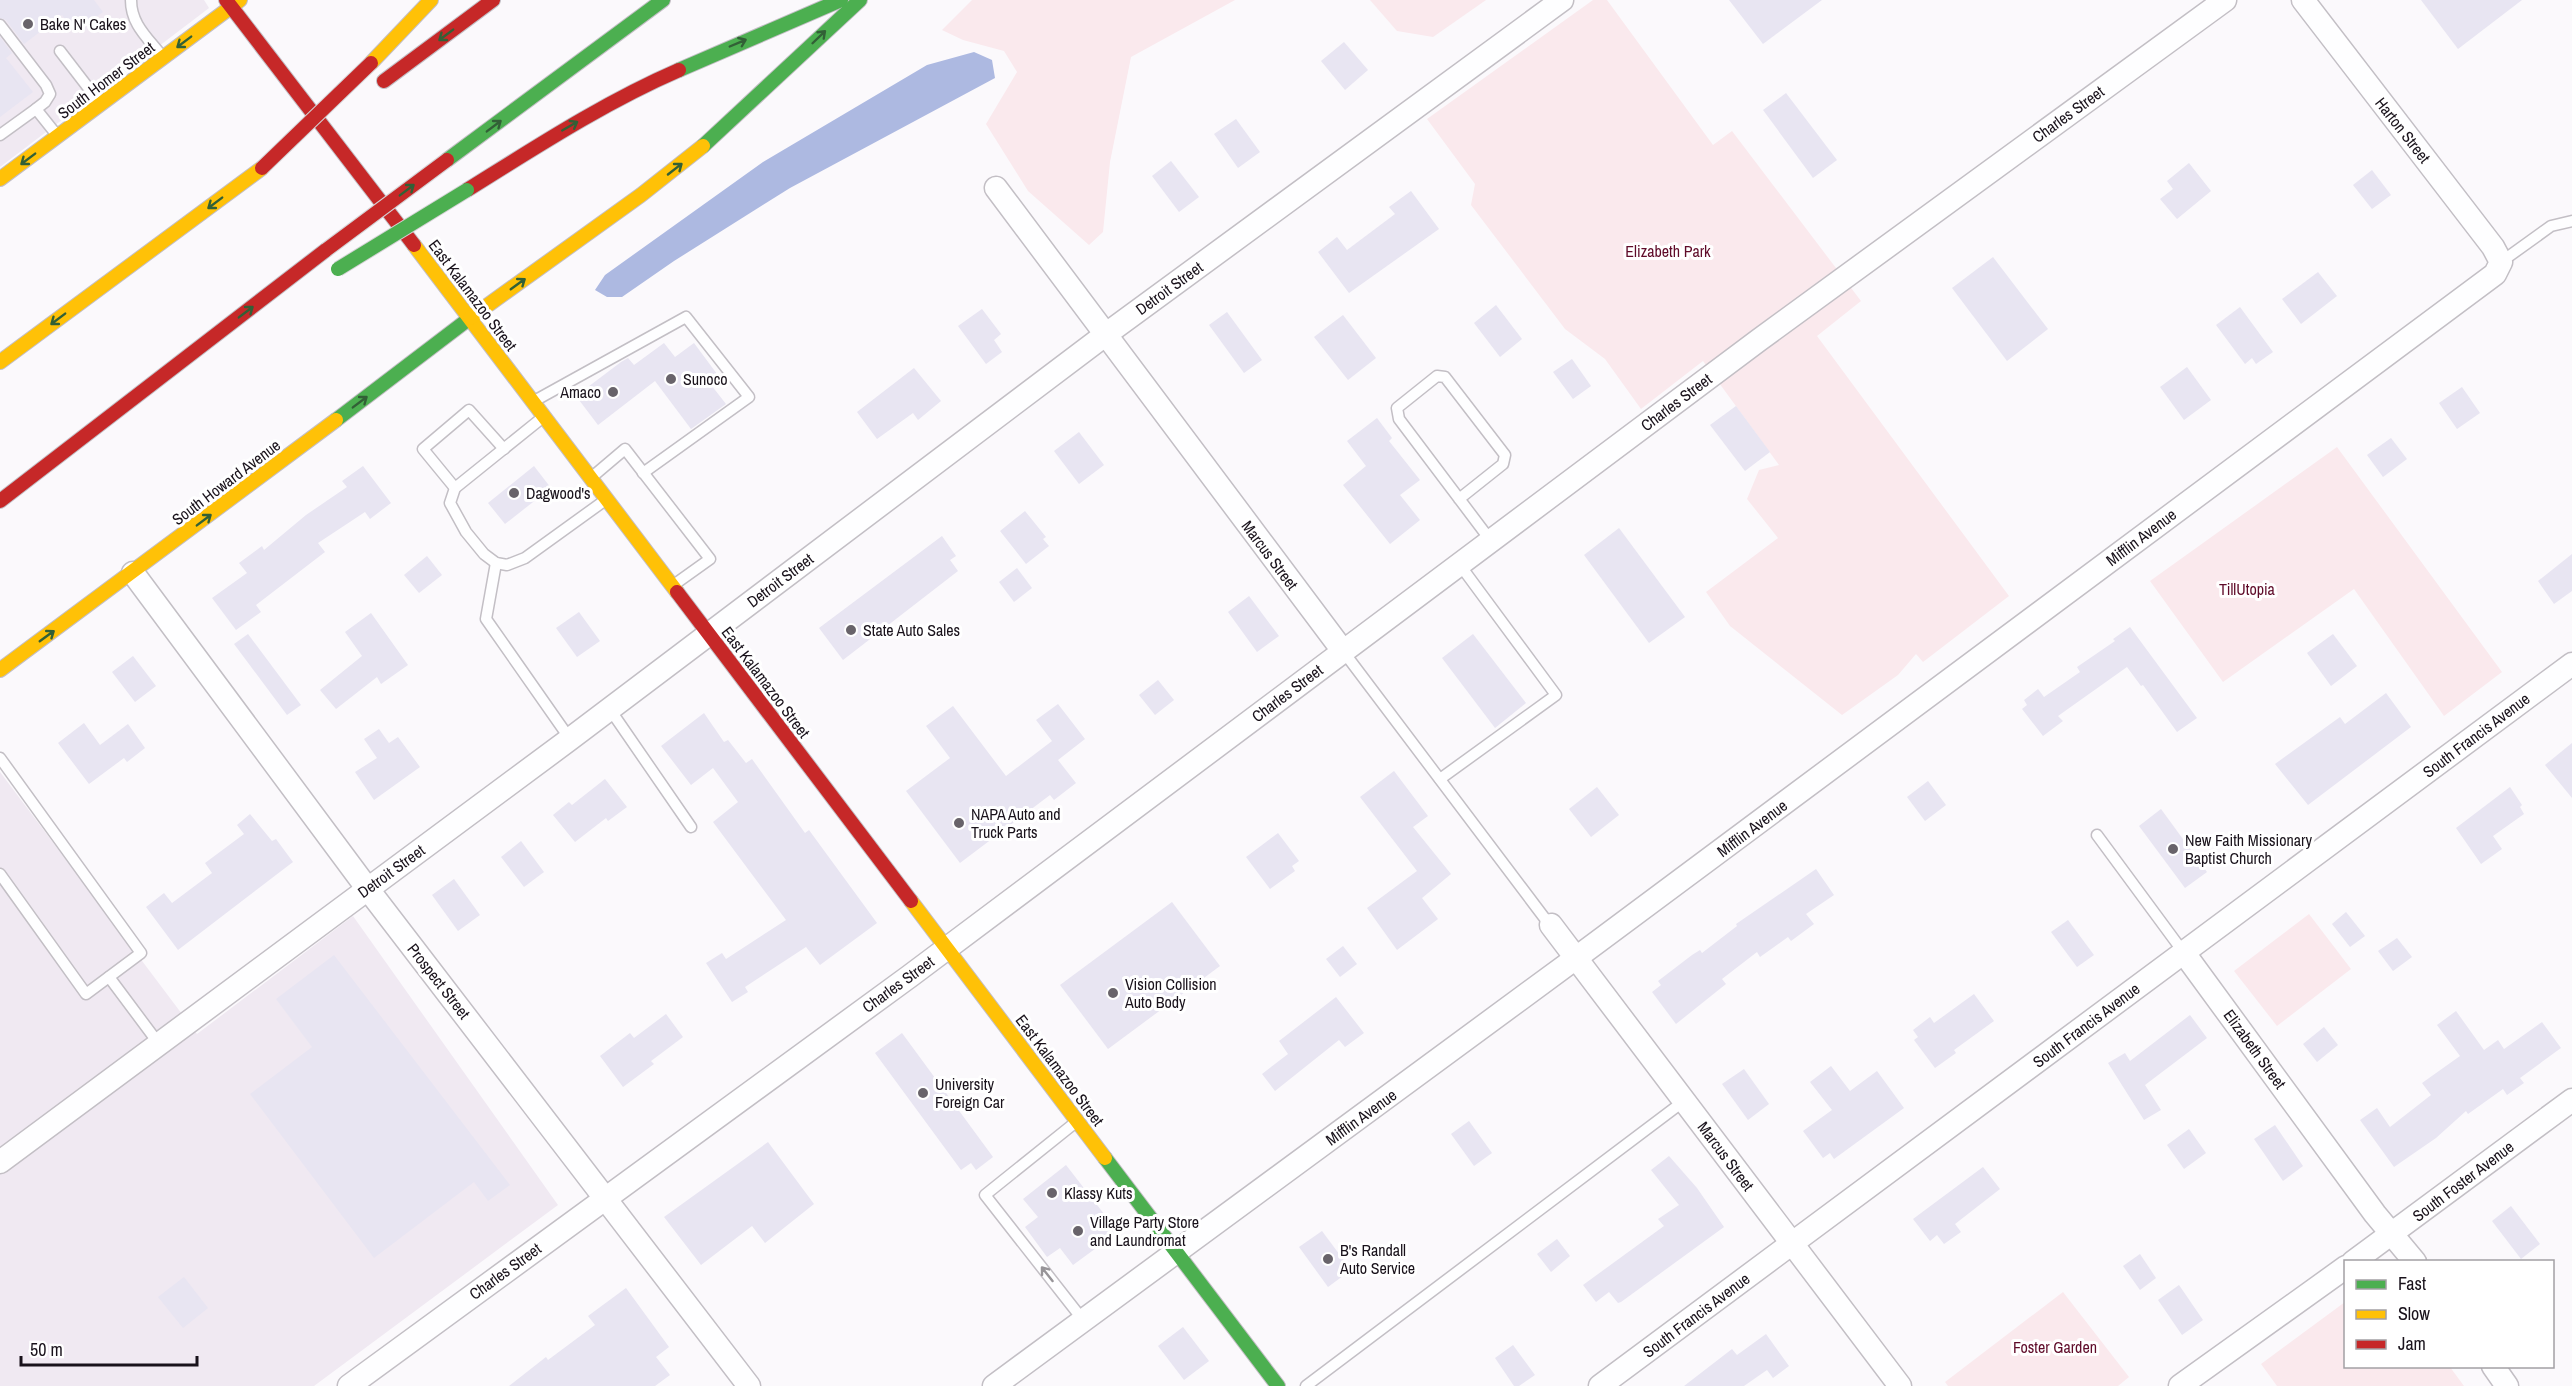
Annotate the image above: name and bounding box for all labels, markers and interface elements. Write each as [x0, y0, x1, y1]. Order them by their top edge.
place label: Bake N' Cakes [40, 13, 126, 35]
marker: Bake N' Cakes [21, 17, 35, 31]
one-way arrow [438, 29, 454, 41]
one-way arrow [812, 30, 827, 45]
one-way arrow [176, 35, 192, 48]
street label: South Homer Street [53, 36, 159, 124]
one-way arrow [729, 37, 747, 48]
street label: Charles Street [2028, 80, 2109, 148]
street label: Harton Street [2370, 92, 2436, 168]
one-way arrow [486, 119, 502, 132]
one-way arrow [561, 120, 578, 132]
one-way arrow [20, 153, 36, 165]
one-way arrow [667, 163, 683, 176]
one-way arrow [399, 184, 415, 197]
one-way arrow [207, 197, 223, 209]
street label: East Kalamazoo Street [424, 235, 522, 355]
park label: Elizabeth Park [1625, 240, 1711, 262]
street label: Detroit Street [1131, 256, 1207, 320]
one-way arrow [509, 278, 525, 290]
one-way arrow [238, 305, 254, 318]
one-way arrow [50, 313, 66, 325]
place label: Sunoco [683, 368, 728, 390]
street label: Charles Street [1636, 368, 1716, 436]
marker: Sunoco [664, 372, 678, 386]
place label: Amaco [559, 381, 601, 403]
marker: Amaco [606, 385, 620, 399]
one-way arrow [351, 396, 367, 409]
street label: South Howard Avenue [167, 434, 285, 530]
place label: Dagwood's [526, 482, 591, 504]
marker: Dagwood's [507, 486, 521, 500]
street label: Mifflin Avenue [2101, 503, 2181, 571]
one-way arrow [196, 513, 212, 526]
street label: Marcus Street [1237, 516, 1304, 595]
street label: Detroit Street [742, 548, 818, 612]
park label: TillUtopia [2219, 578, 2276, 600]
place label: State Auto Sales [863, 619, 960, 641]
street label: East Kalamazoo Street [717, 622, 815, 742]
marker: State Auto Sales [844, 623, 858, 637]
one-way arrow [39, 630, 55, 642]
street label: Charles Street [1247, 659, 1327, 727]
street label: South Francis Avenue [2418, 687, 2534, 783]
street label: Mifflin Avenue [1712, 794, 1792, 862]
place label: NAPA Auto and Truck Parts [971, 803, 1061, 843]
marker: NAPA Auto and Truck Parts [952, 816, 966, 830]
place label: New Faith Missionary Baptist Church [2185, 829, 2312, 869]
street label: Detroit Street [353, 839, 429, 903]
marker: New Faith Missionary Baptist Church [2166, 842, 2180, 856]
street label: Prospect Street [402, 939, 476, 1024]
street label: Charles Street [858, 950, 939, 1018]
place label: Vision Collision Auto Body [1124, 973, 1217, 1013]
street label: South Francis Avenue [2028, 977, 2144, 1073]
marker: Vision Collision Auto Body [1106, 986, 1120, 1000]
street label: Elizabeth Street [2219, 1005, 2292, 1094]
street label: East Kalamazoo Street [1011, 1010, 1109, 1130]
place label: University Foreign Car [935, 1073, 1005, 1113]
street label: Mifflin Avenue [1321, 1084, 1401, 1150]
marker: University Foreign Car [916, 1086, 930, 1100]
street label: Marcus Street [1693, 1117, 1760, 1196]
street label: South Foster Avenue [2408, 1136, 2518, 1226]
place label: Klassy Kuts [1064, 1182, 1133, 1204]
marker: Klassy Kuts [1045, 1186, 1059, 1200]
place label: Village Party Store and Laundromat [1090, 1211, 1199, 1251]
marker: Village Party Store and Laundromat [1071, 1224, 1085, 1238]
street label: Charles Street [465, 1237, 546, 1305]
place label: B's Randall Auto Service [1339, 1239, 1415, 1279]
marker: B's Randall Auto Service [1321, 1252, 1335, 1266]
legend [2344, 1260, 2554, 1368]
one-way arrow [1040, 1266, 1053, 1282]
street label: South Francis Avenue [1638, 1267, 1754, 1363]
text: Fast [2398, 1271, 2426, 1296]
text: Slow [2398, 1301, 2430, 1326]
scale bar [21, 1329, 196, 1367]
text: Jam [2398, 1331, 2426, 1356]
park label: Foster Garden [2013, 1336, 2097, 1358]
text: 50 m [30, 1337, 63, 1362]

